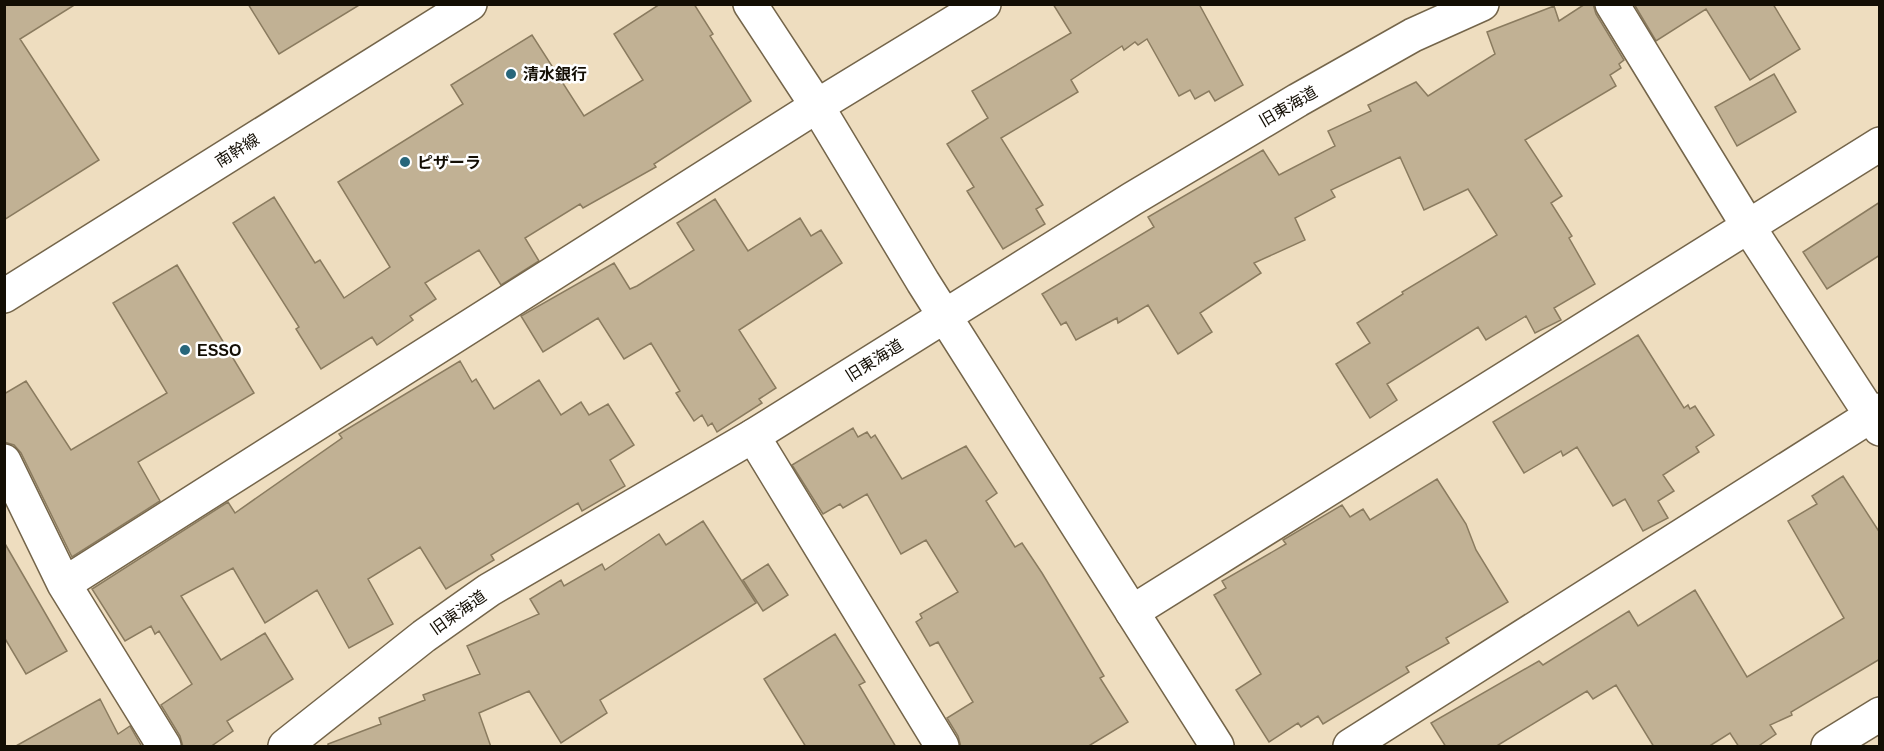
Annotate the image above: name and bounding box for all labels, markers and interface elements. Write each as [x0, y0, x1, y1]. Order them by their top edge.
place label: 清水銀行 [523, 66, 587, 83]
marker: 清水銀行 [504, 67, 518, 81]
street label: 旧東海道 [1256, 83, 1320, 130]
street label: 南幹線 [212, 130, 262, 170]
place label: ピザーラ [417, 154, 481, 171]
marker: ピザーラ [398, 155, 412, 169]
street label: 旧東海道 [843, 336, 906, 385]
place label: ESSO [197, 342, 241, 359]
marker: ESSO [178, 343, 192, 357]
street label: 旧東海道 [427, 587, 489, 638]

